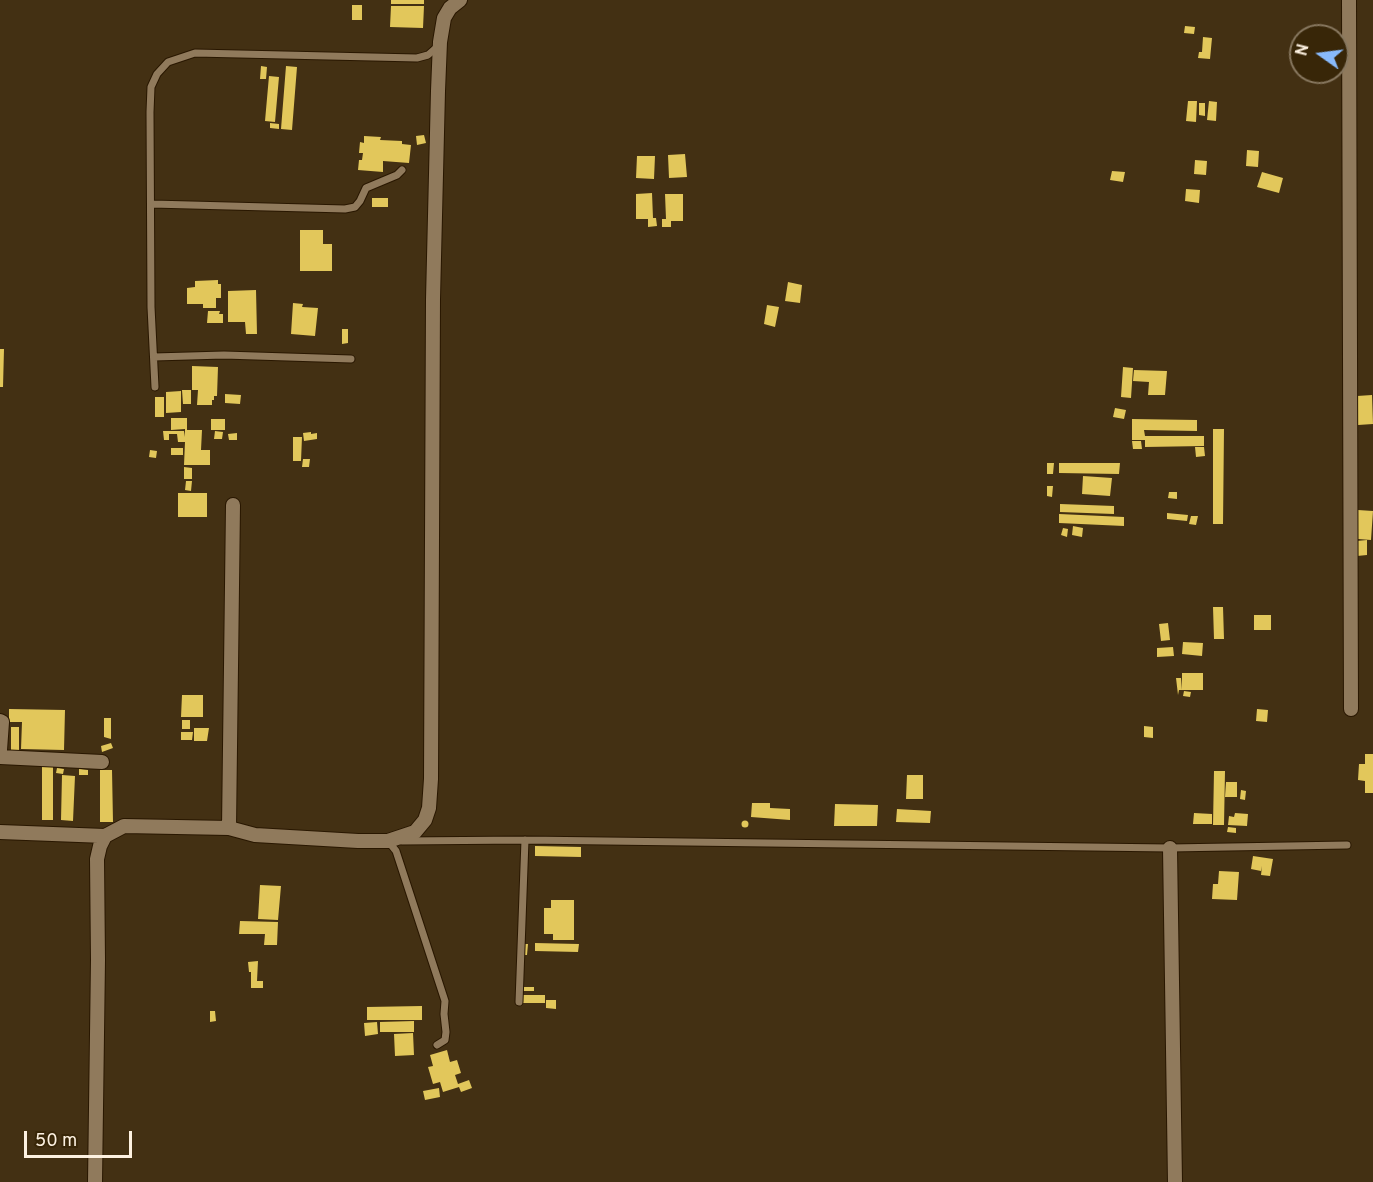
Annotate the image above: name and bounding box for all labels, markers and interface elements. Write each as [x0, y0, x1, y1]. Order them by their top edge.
north arrow [1289, 24, 1349, 84]
text: N [1292, 42, 1315, 58]
scale bar [27, 1119, 135, 1157]
text: 50 m [35, 1130, 77, 1153]

